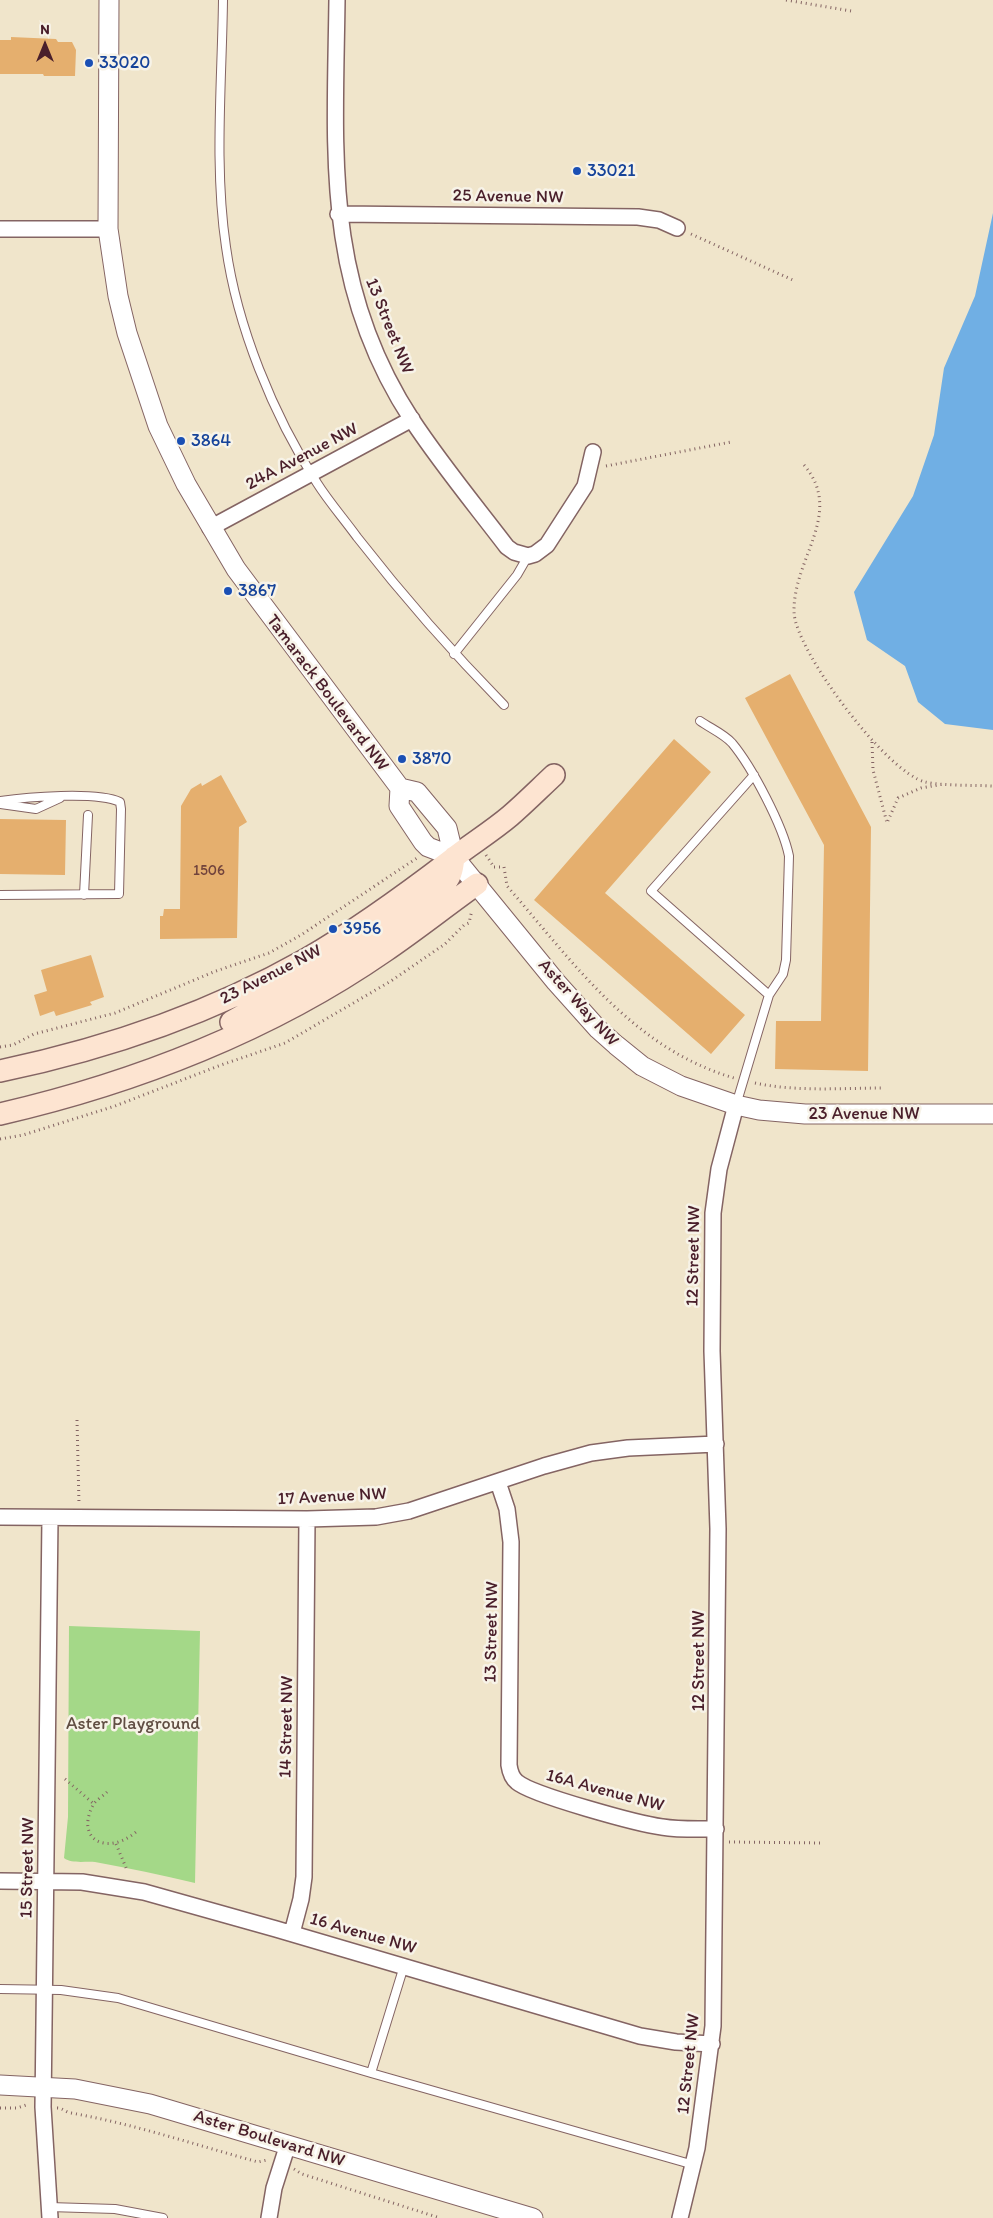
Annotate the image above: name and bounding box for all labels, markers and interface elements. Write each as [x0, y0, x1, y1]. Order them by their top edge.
north arrow [20, 20, 70, 70]
text: N [40, 21, 50, 38]
place label: 33020 [99, 52, 150, 74]
marker: 33020 [83, 57, 95, 69]
place label: 33021 [587, 160, 636, 182]
marker: 33021 [571, 165, 583, 177]
street label: 25 Avenue NW [452, 185, 564, 209]
street label: 13 Street NW [360, 275, 418, 377]
street label: 24A Avenue NW [242, 418, 362, 496]
place label: 3864 [191, 430, 231, 452]
marker: 3864 [175, 435, 187, 447]
place label: 3867 [238, 580, 276, 602]
marker: 3867 [222, 585, 234, 597]
street label: Tamarack Boulevard NW [261, 610, 393, 776]
place label: 3870 [412, 748, 452, 770]
marker: 3870 [396, 753, 408, 765]
house number: 1506 [193, 862, 225, 880]
place label: 3956 [343, 918, 381, 940]
marker: 3956 [327, 923, 339, 935]
street label: 23 Avenue NW [217, 940, 325, 1010]
street label: Aster Way NW [533, 955, 623, 1051]
street label: 23 Avenue NW [808, 1103, 920, 1125]
street label: 12 Street NW [682, 1205, 706, 1307]
street label: 17 Avenue NW [277, 1483, 387, 1511]
street label: 13 Street NW [480, 1581, 504, 1683]
street label: 12 Street NW [688, 1610, 710, 1712]
street label: 14 Street NW [275, 1676, 299, 1778]
park label: Aster Playground [66, 1713, 200, 1735]
street label: 16A Avenue NW [544, 1765, 666, 1817]
street label: 15 Street NW [16, 1817, 40, 1919]
street label: 16 Avenue NW [307, 1908, 419, 1960]
street label: 12 Street NW [673, 2013, 705, 2115]
street label: Aster Boulevard NW [191, 2106, 347, 2172]

